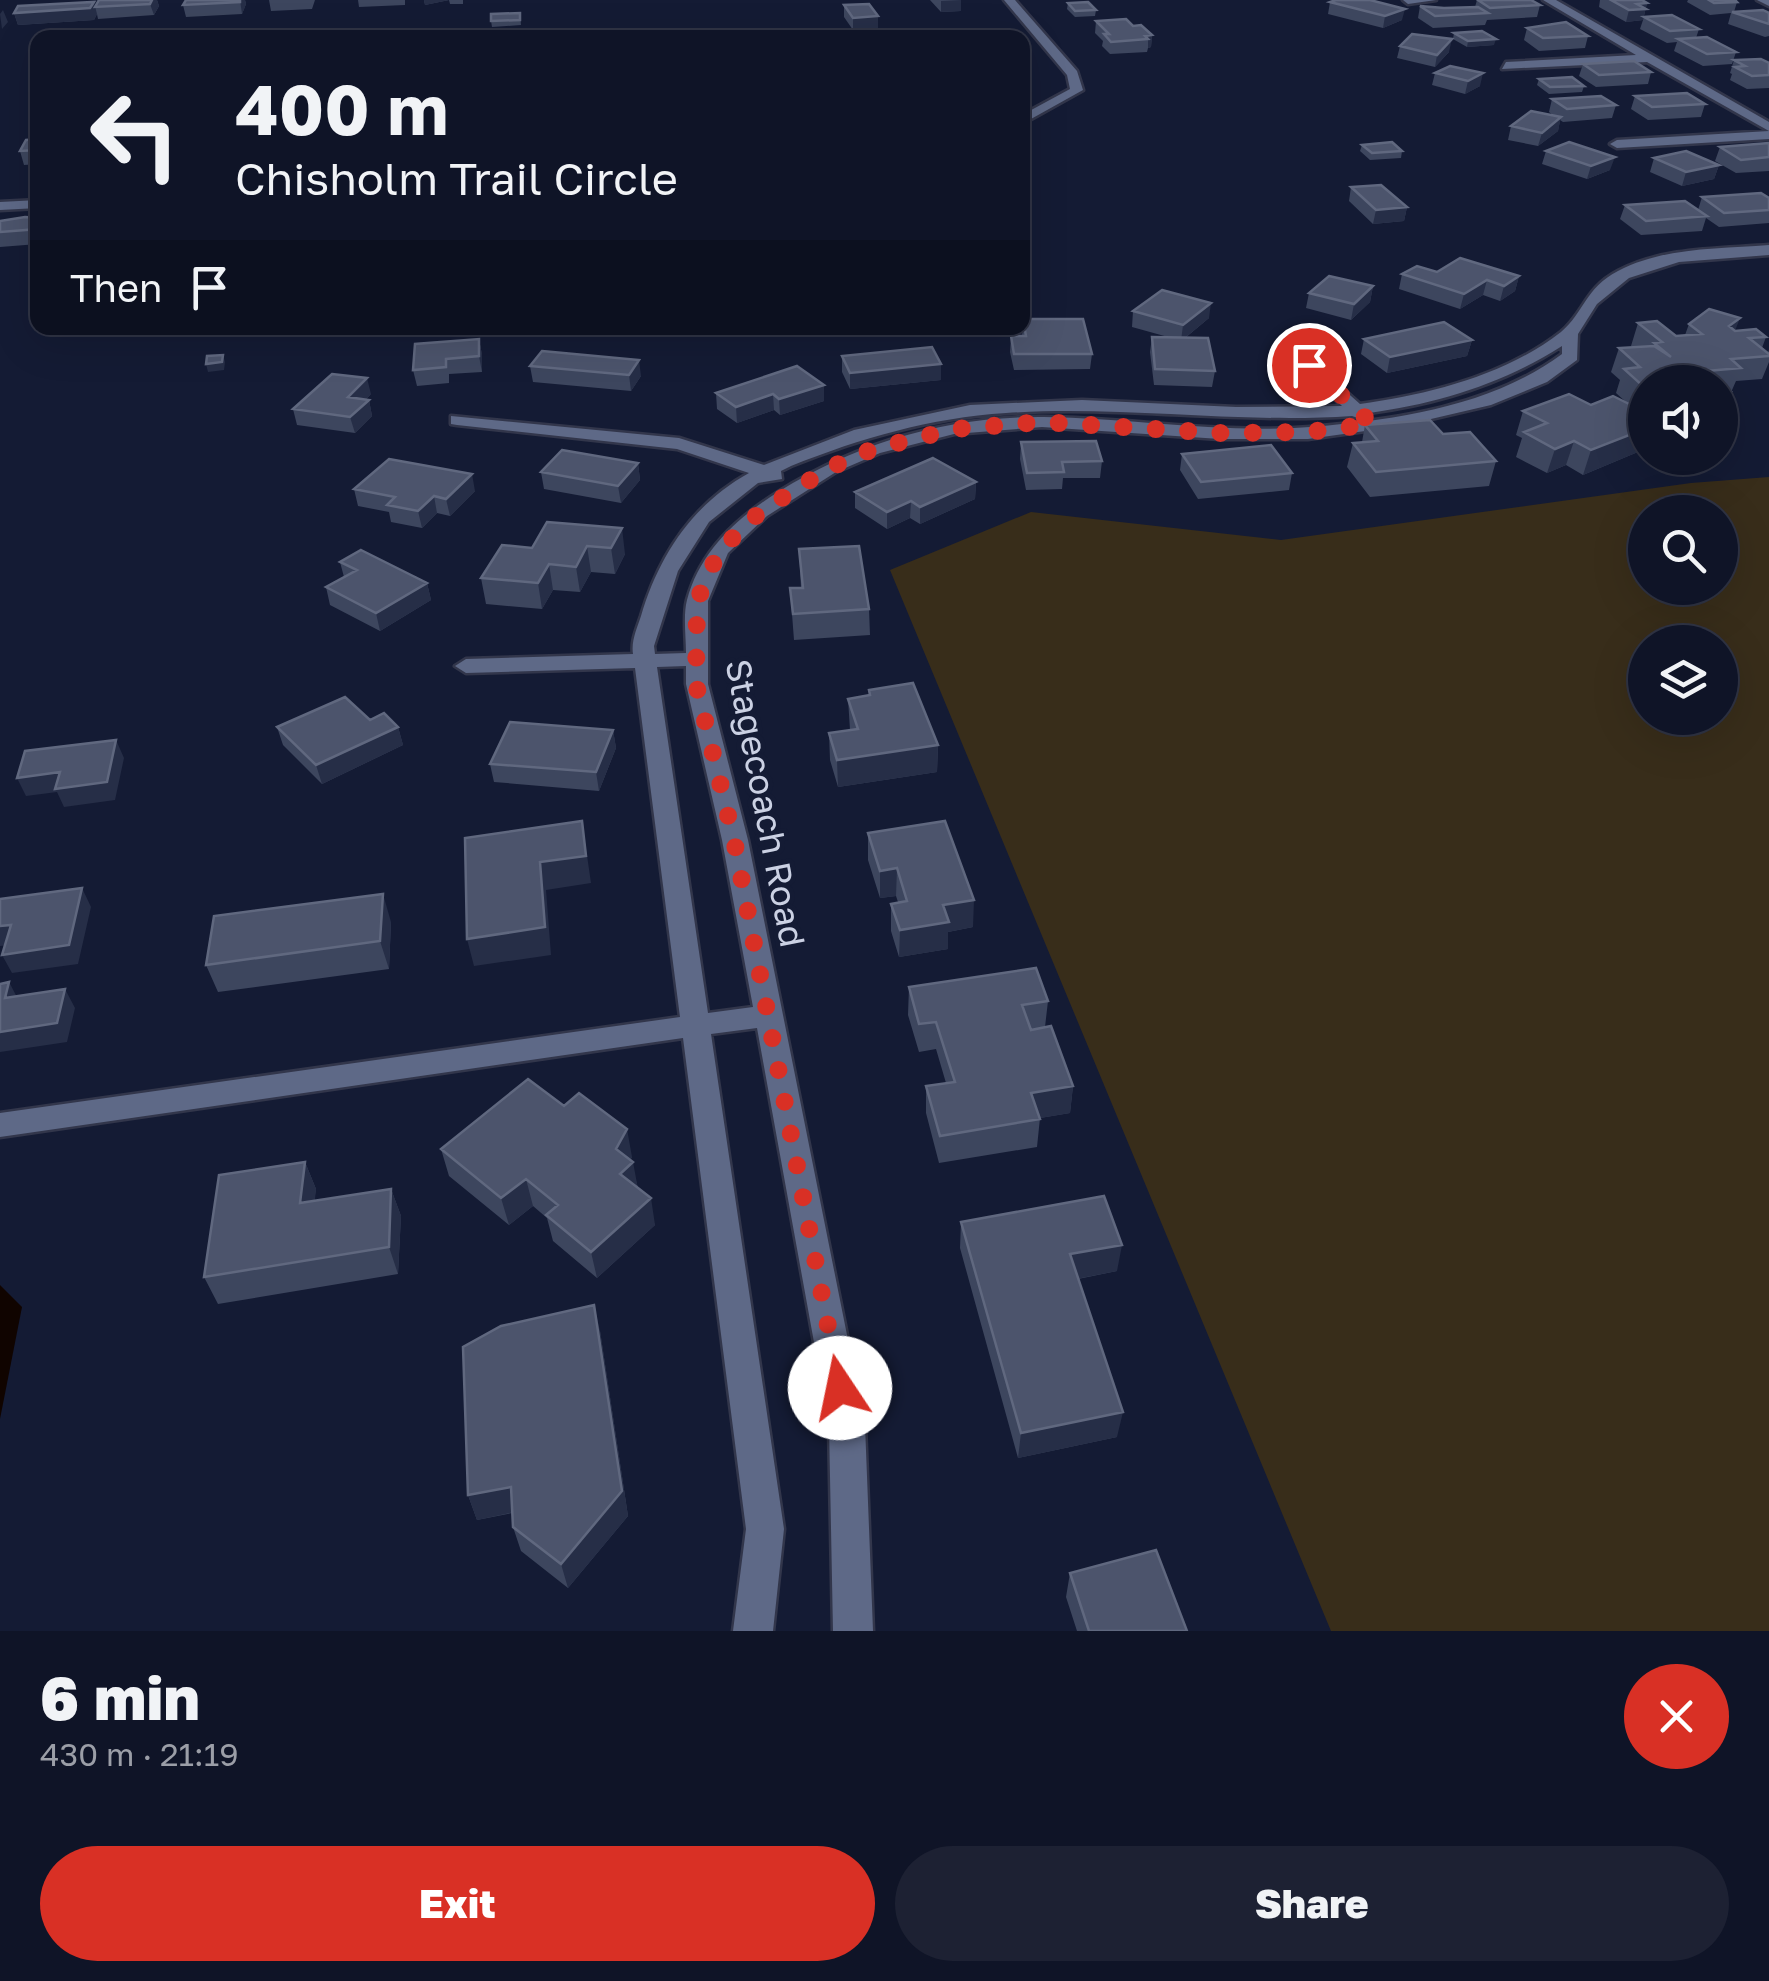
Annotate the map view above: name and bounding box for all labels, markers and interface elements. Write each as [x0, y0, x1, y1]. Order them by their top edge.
text: 400 m [235, 66, 449, 150]
icon: left [70, 70, 200, 200]
text: Chisholm Trail Circle [235, 151, 678, 205]
icon: arrive [182, 260, 237, 315]
text: Then [70, 265, 162, 310]
pin [1267, 323, 1352, 408]
icon: arrive [1282, 338, 1337, 393]
map controls [1628, 365, 1738, 735]
button: sound [1628, 365, 1738, 475]
button: search [1628, 495, 1738, 605]
button: layers [1628, 625, 1738, 735]
street label: Stagecoach Road [718, 656, 814, 950]
position arrow [788, 1336, 892, 1440]
text: 6 min [40, 1661, 200, 1733]
button: close [1624, 1664, 1729, 1769]
text: 430 m · 21:19 [40, 1735, 239, 1773]
button: Exit [40, 1846, 875, 1961]
button: Share [895, 1846, 1729, 1961]

